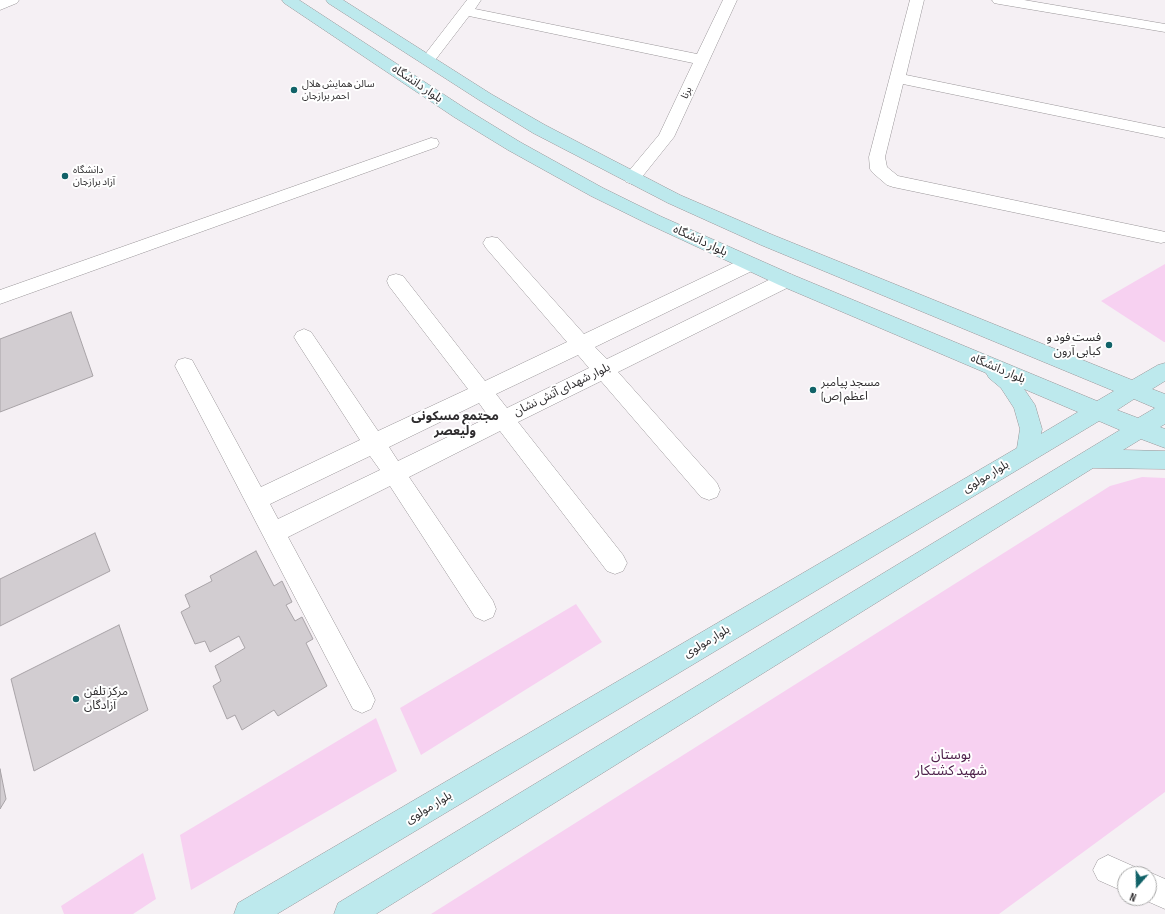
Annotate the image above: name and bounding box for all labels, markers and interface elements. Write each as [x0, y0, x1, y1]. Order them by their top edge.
street label: بلوار دانشگاه [389, 62, 445, 106]
place label: سالن همایش هلال احمر برازجان [302, 78, 375, 102]
marker: سالن همایش هلال احمر برازجان [289, 85, 299, 95]
street label: برنا [679, 85, 695, 101]
place label: دانشگاه آزاد برازجان [73, 164, 115, 188]
marker: دانشگاه آزاد برازجان [60, 171, 70, 181]
street label: بلوار دانشگاه [671, 222, 729, 260]
place label: فست فود و کبابی آرون [1046, 331, 1101, 359]
marker: فست فود و کبابی آرون [1104, 340, 1114, 350]
street label: بلوار دانشگاه [968, 351, 1028, 387]
street label: بلوار شهدای آتش نشان [511, 360, 613, 420]
place label: مسجد پیامبر اعظم (ص) [821, 376, 880, 404]
marker: مسجد پیامبر اعظم (ص) [808, 385, 818, 395]
district label: مجتمع مسکونی ولیعصر [411, 409, 499, 440]
street label: بلوار مولوی [960, 458, 1012, 496]
street label: بلوار مولوی [681, 623, 733, 661]
place label: مرکز تلفن آزادگان [84, 685, 128, 713]
marker: مرکز تلفن آزادگان [71, 694, 81, 704]
park label: بوستان شهید کشتکار [915, 747, 987, 780]
street label: بلوار مولوی [403, 789, 455, 827]
north arrow [1117, 866, 1157, 906]
text: N [1128, 890, 1138, 904]

